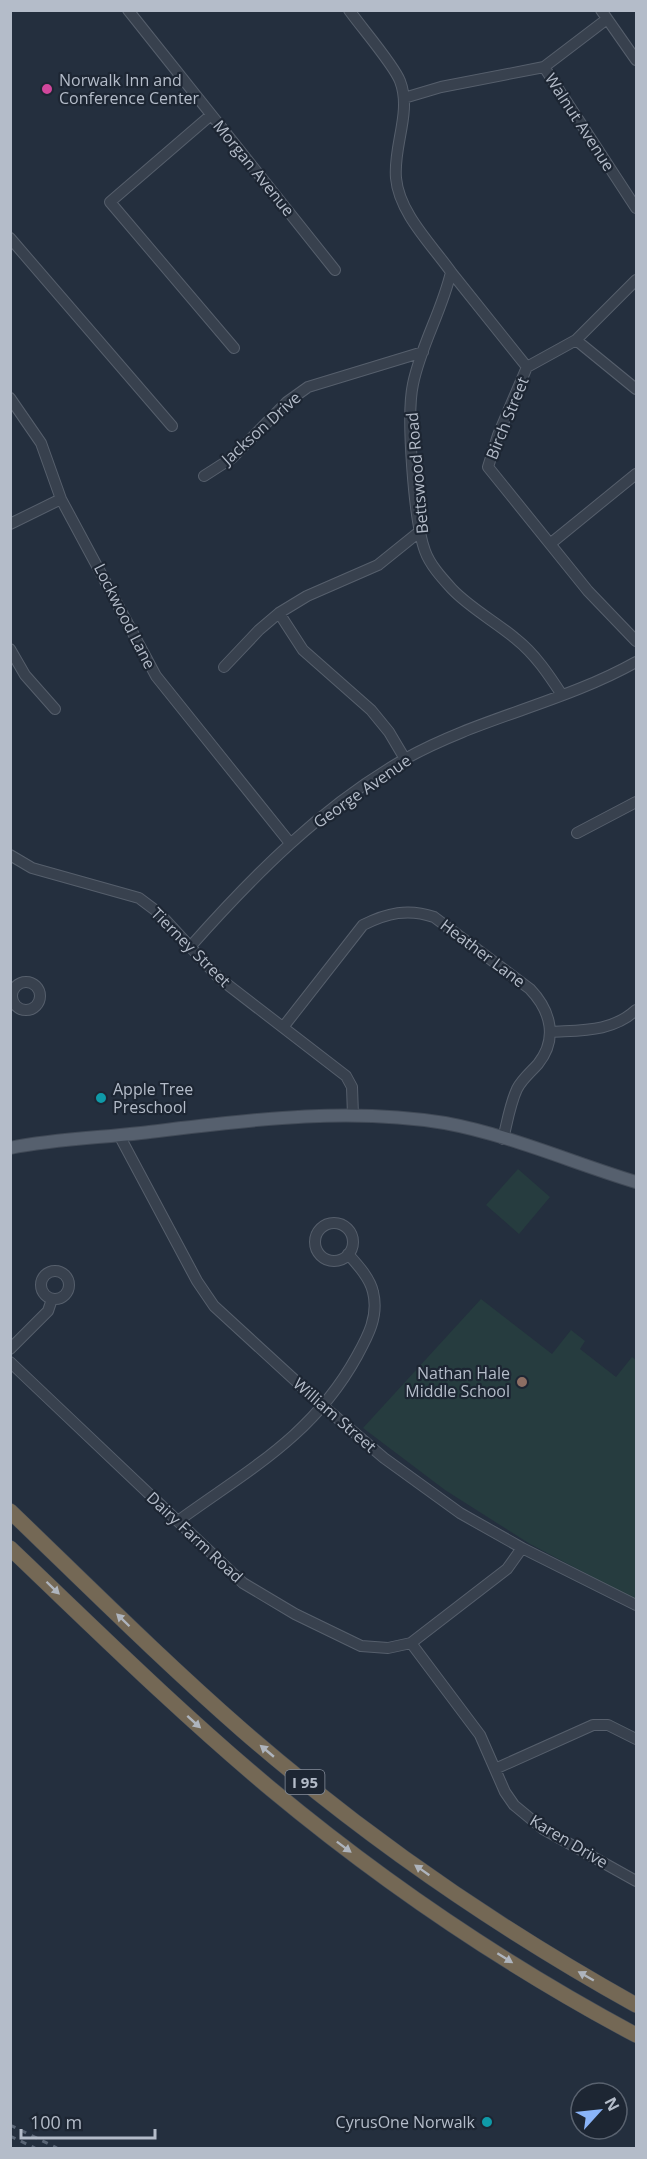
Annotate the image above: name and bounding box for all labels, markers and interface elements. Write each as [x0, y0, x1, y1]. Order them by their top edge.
place label: Norwalk Inn and Conference Center [59, 69, 200, 109]
street label: Walnut Avenue [540, 69, 620, 175]
marker: Norwalk Inn and Conference Center [40, 82, 54, 96]
street label: Morgan Avenue [208, 115, 300, 221]
street label: Birch Street [480, 373, 534, 463]
street label: Jackson Drive [215, 386, 305, 471]
street label: Bettswood Road [401, 411, 433, 535]
street label: Lockwood Lane [89, 559, 161, 673]
street label: George Avenue [309, 749, 415, 833]
street label: Tierney Street [146, 902, 236, 992]
street label: Heather Lane [436, 914, 530, 992]
place label: Apple Tree Preschool [113, 1078, 193, 1118]
marker: Apple Tree Preschool [94, 1091, 108, 1105]
place label: Nathan Hale Middle School [405, 1362, 510, 1402]
street label: William Street [289, 1373, 381, 1457]
marker: Nathan Hale Middle School [515, 1375, 529, 1389]
street label: Dairy Farm Road [142, 1487, 248, 1587]
one-way arrow [45, 1581, 59, 1595]
one-way arrow [116, 1613, 131, 1627]
one-way arrow [186, 1715, 201, 1728]
one-way arrow [259, 1745, 275, 1758]
road number: I 95 [286, 1770, 324, 1794]
street label: Karen Drive [526, 1809, 612, 1873]
one-way arrow [337, 1840, 352, 1852]
one-way arrow [414, 1864, 430, 1876]
one-way arrow [497, 1952, 513, 1963]
one-way arrow [577, 1971, 594, 1981]
north arrow [569, 2081, 629, 2141]
text: N [600, 2093, 625, 2115]
scale bar [21, 2102, 154, 2140]
text: 100 m [30, 2110, 82, 2134]
place label: CyrusOne Norwalk [336, 2111, 476, 2133]
marker: CyrusOne Norwalk [480, 2115, 494, 2129]

